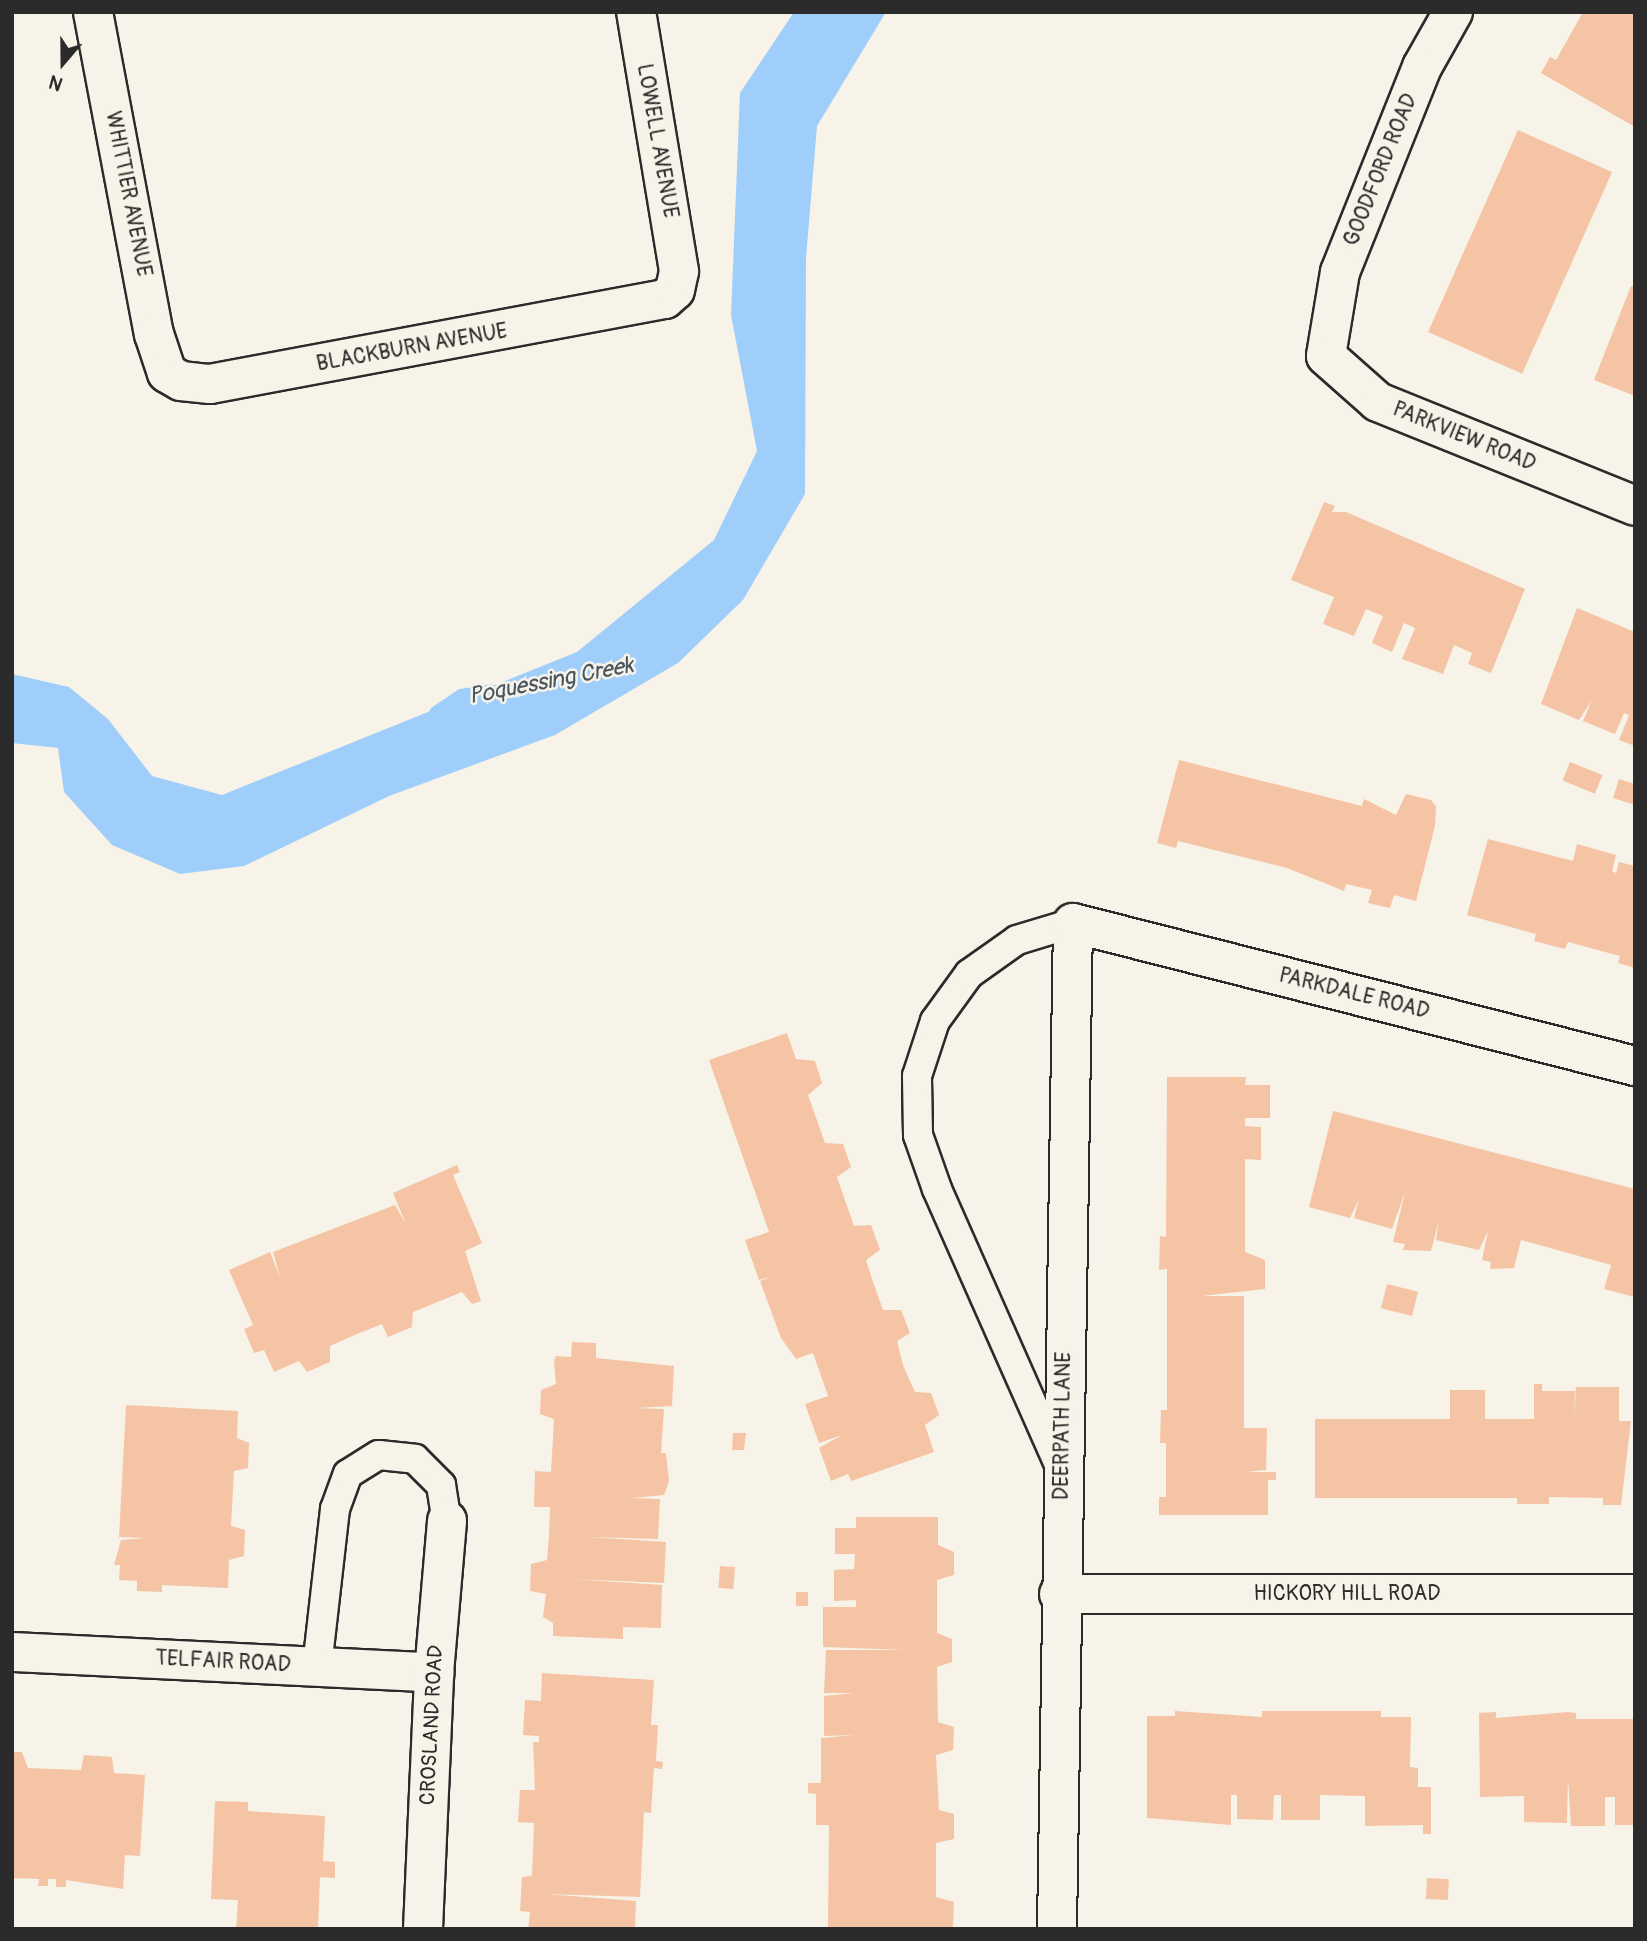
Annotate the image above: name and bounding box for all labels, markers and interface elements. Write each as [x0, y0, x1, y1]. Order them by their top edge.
north arrow [28, 28, 98, 98]
street label: LOWELL AVENUE [631, 62, 683, 220]
text: N [46, 69, 66, 96]
street label: GOODFORD ROAD [1339, 90, 1423, 250]
street label: WHITTIER AVENUE [100, 109, 156, 279]
street label: BLACKBURN AVENUE [315, 319, 509, 377]
street label: PARKVIEW ROAD [1389, 397, 1539, 477]
water label: Poquessing Creek [466, 652, 636, 710]
street label: PARKDALE ROAD [1276, 963, 1432, 1025]
street label: DEERPATH LANE [1049, 1352, 1077, 1500]
street label: HICKORY HILL ROAD [1254, 1581, 1440, 1607]
street label: CROSLAND ROAD [415, 1644, 449, 1806]
street label: TELFAIR ROAD [155, 1646, 291, 1678]

